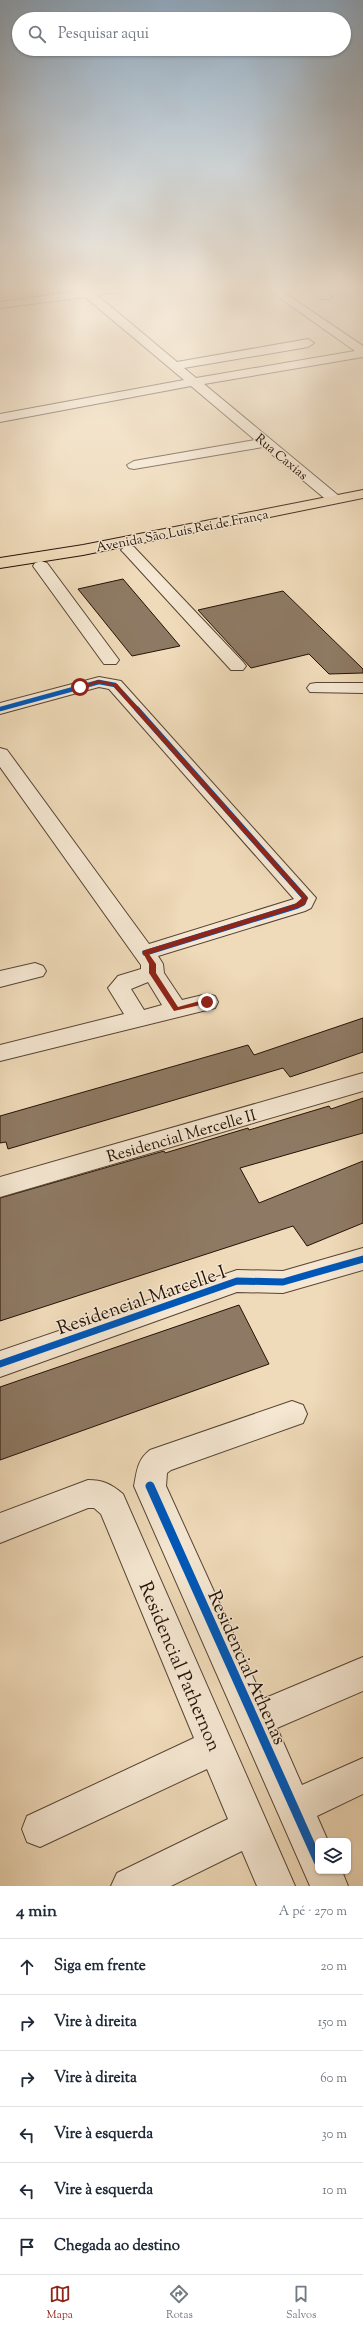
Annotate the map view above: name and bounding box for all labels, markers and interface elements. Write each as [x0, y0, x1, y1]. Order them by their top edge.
search box [12, 12, 351, 56]
icon: search [26, 23, 48, 45]
text: Pesquisar aqui [58, 24, 149, 45]
street label: Rua Caxias [251, 430, 311, 485]
street label: Avenida São Luís Rei de França [95, 506, 270, 557]
route start [71, 678, 89, 696]
route end [198, 993, 216, 1011]
street label: Residencial Mercelle II [104, 1105, 259, 1170]
street label: Residencial Marcelle I [54, 1260, 230, 1343]
street label: Residencial Pathernon [131, 1578, 227, 1756]
street label: Residencial Athenas [200, 1587, 292, 1749]
map controls [315, 1838, 351, 1874]
button: layers [315, 1838, 351, 1874]
text: 4 min [16, 1900, 57, 1924]
text: A pé · 270 m [279, 1903, 347, 1921]
icon: ahead [16, 1956, 38, 1978]
text: Siga em frente [54, 1956, 146, 1977]
text: 20 m [321, 1958, 347, 1976]
icon: right [16, 2012, 38, 2034]
text: Vire à direita [54, 2012, 137, 2033]
text: 150 m [318, 2014, 347, 2032]
icon: right [16, 2068, 38, 2090]
text: Vire à direita [54, 2068, 137, 2089]
text: 60 m [320, 2070, 347, 2088]
icon: left [16, 2124, 38, 2146]
text: Vire à esquerda [54, 2124, 153, 2145]
text: 30 m [321, 2126, 347, 2144]
icon: left [16, 2180, 38, 2202]
text: Vire à esquerda [54, 2180, 153, 2201]
text: 10 m [322, 2182, 347, 2200]
icon: arrive [16, 2236, 38, 2258]
text: Chegada ao destino [54, 2236, 180, 2257]
tab: Mapa [47, 2283, 73, 2323]
tab: Rotas [166, 2283, 193, 2323]
tab: Salvos [286, 2283, 316, 2323]

